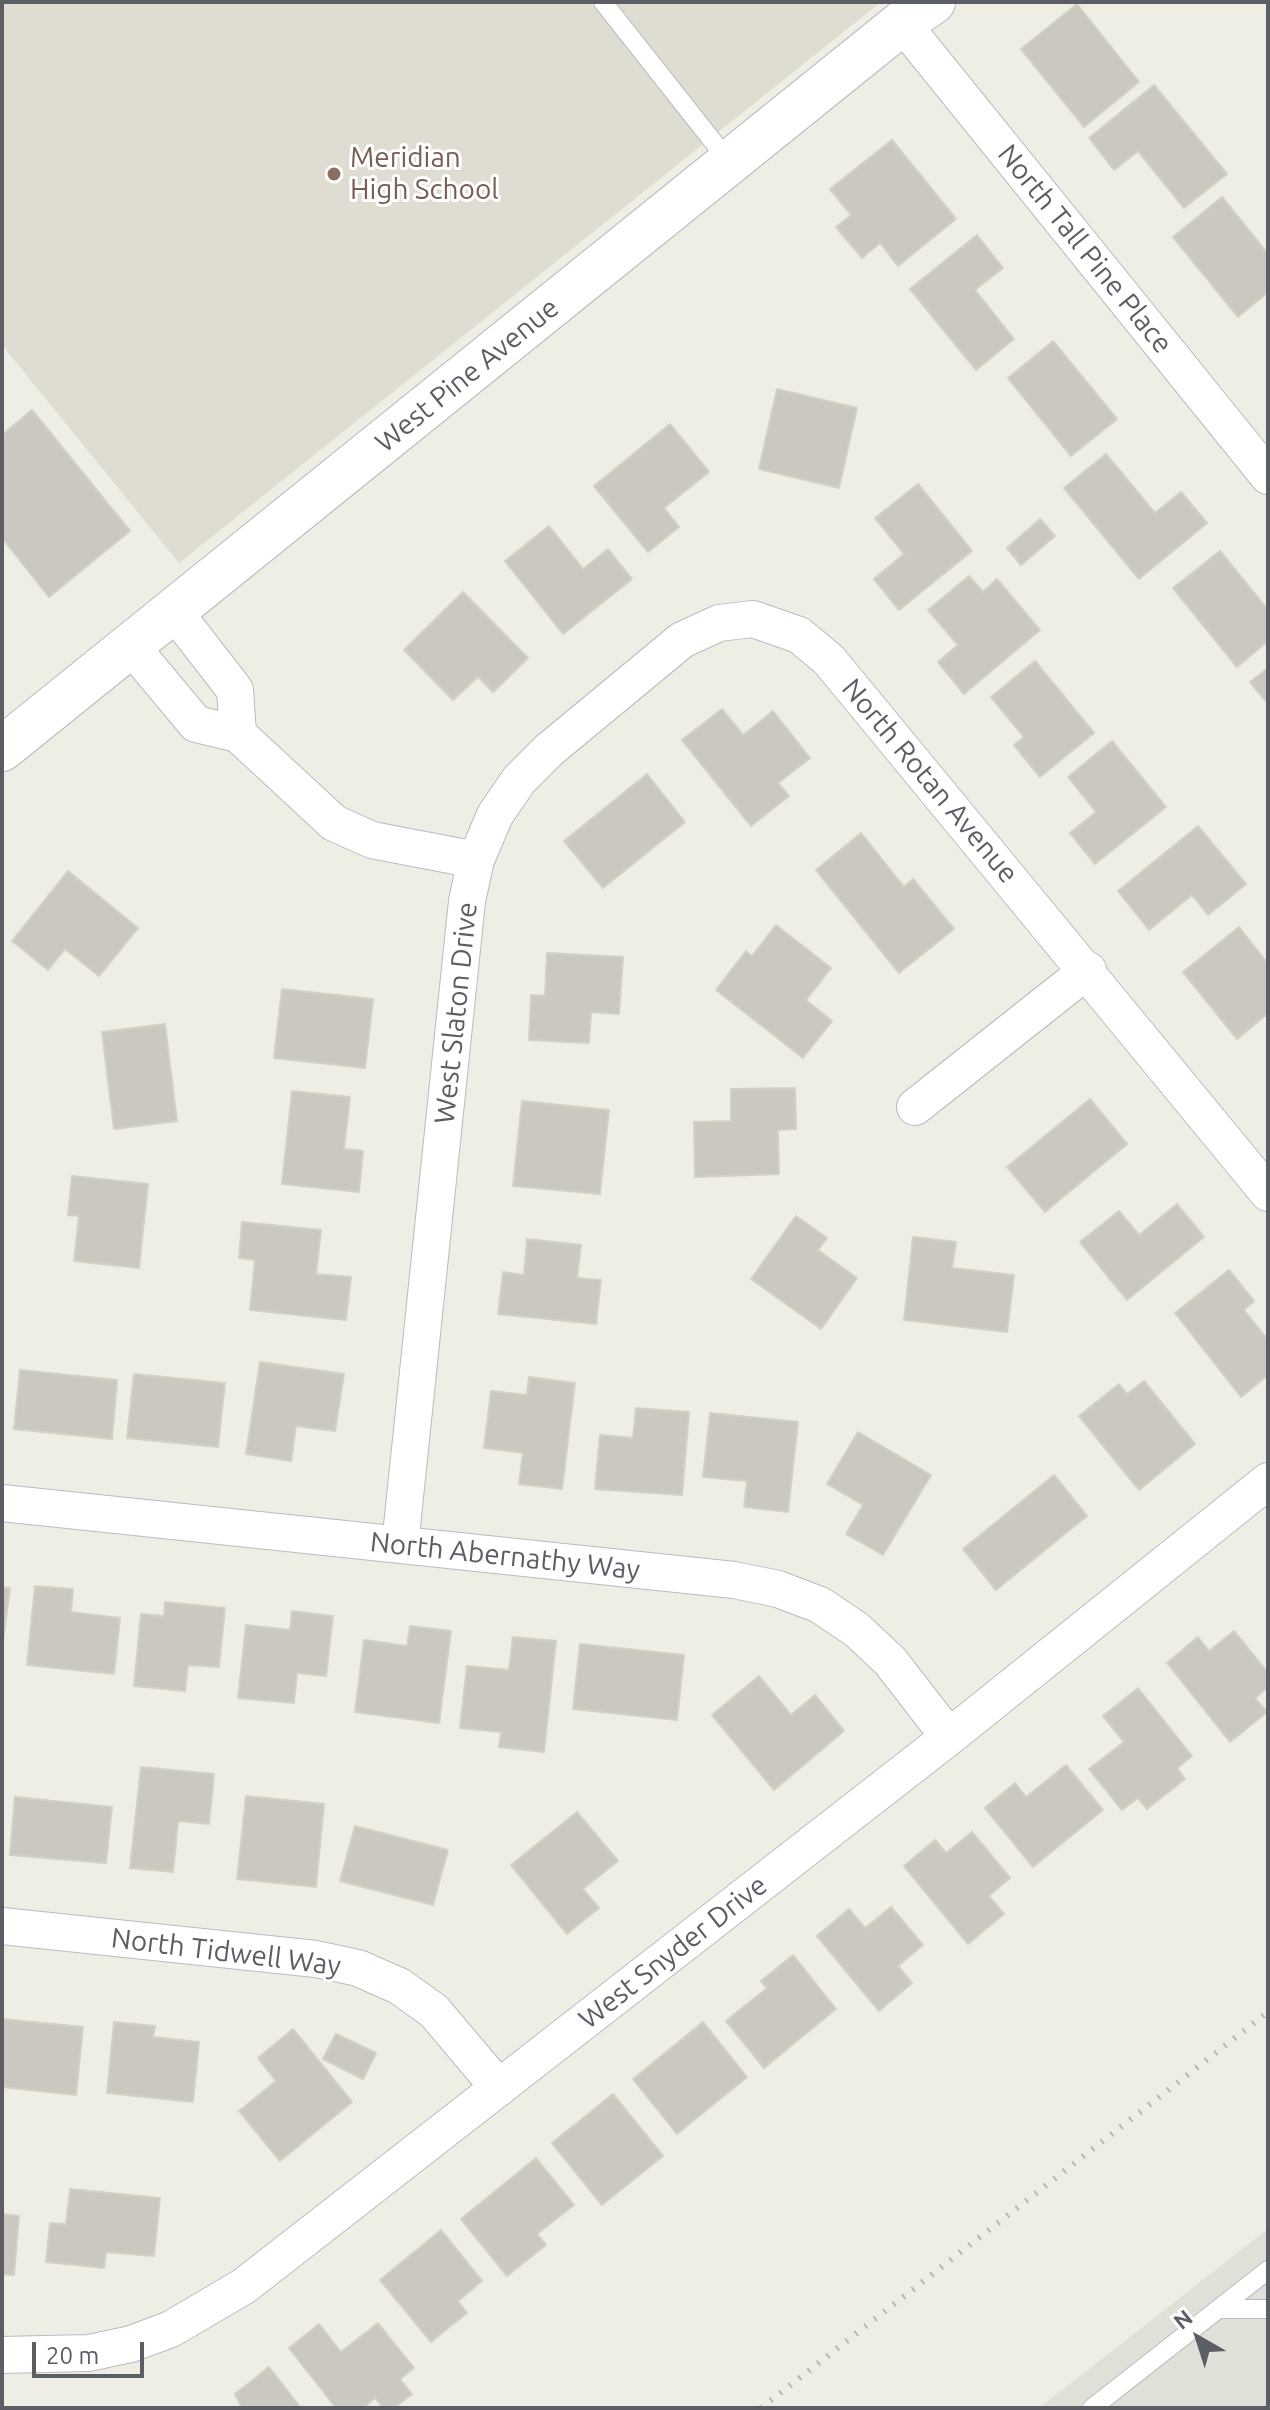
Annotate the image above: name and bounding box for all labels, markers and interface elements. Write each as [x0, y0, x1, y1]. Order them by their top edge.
street label: North Tall Pine Place [991, 138, 1179, 360]
place label: Meridian High School [350, 141, 499, 207]
marker: Meridian High School [325, 165, 343, 183]
street label: West Pine Avenue [369, 291, 565, 459]
street label: North Rotan Avenue [835, 672, 1025, 890]
street label: West Slaton Drive [428, 900, 484, 1126]
street label: North Abernathy Way [368, 1525, 642, 1587]
street label: West Snyder Drive [572, 1868, 774, 2036]
street label: North Tidwell Way [109, 1921, 343, 1983]
north arrow [1158, 2298, 1238, 2378]
text: N [1168, 2304, 1197, 2334]
scale bar [36, 2326, 148, 2376]
text: 20 m [46, 2342, 99, 2369]

